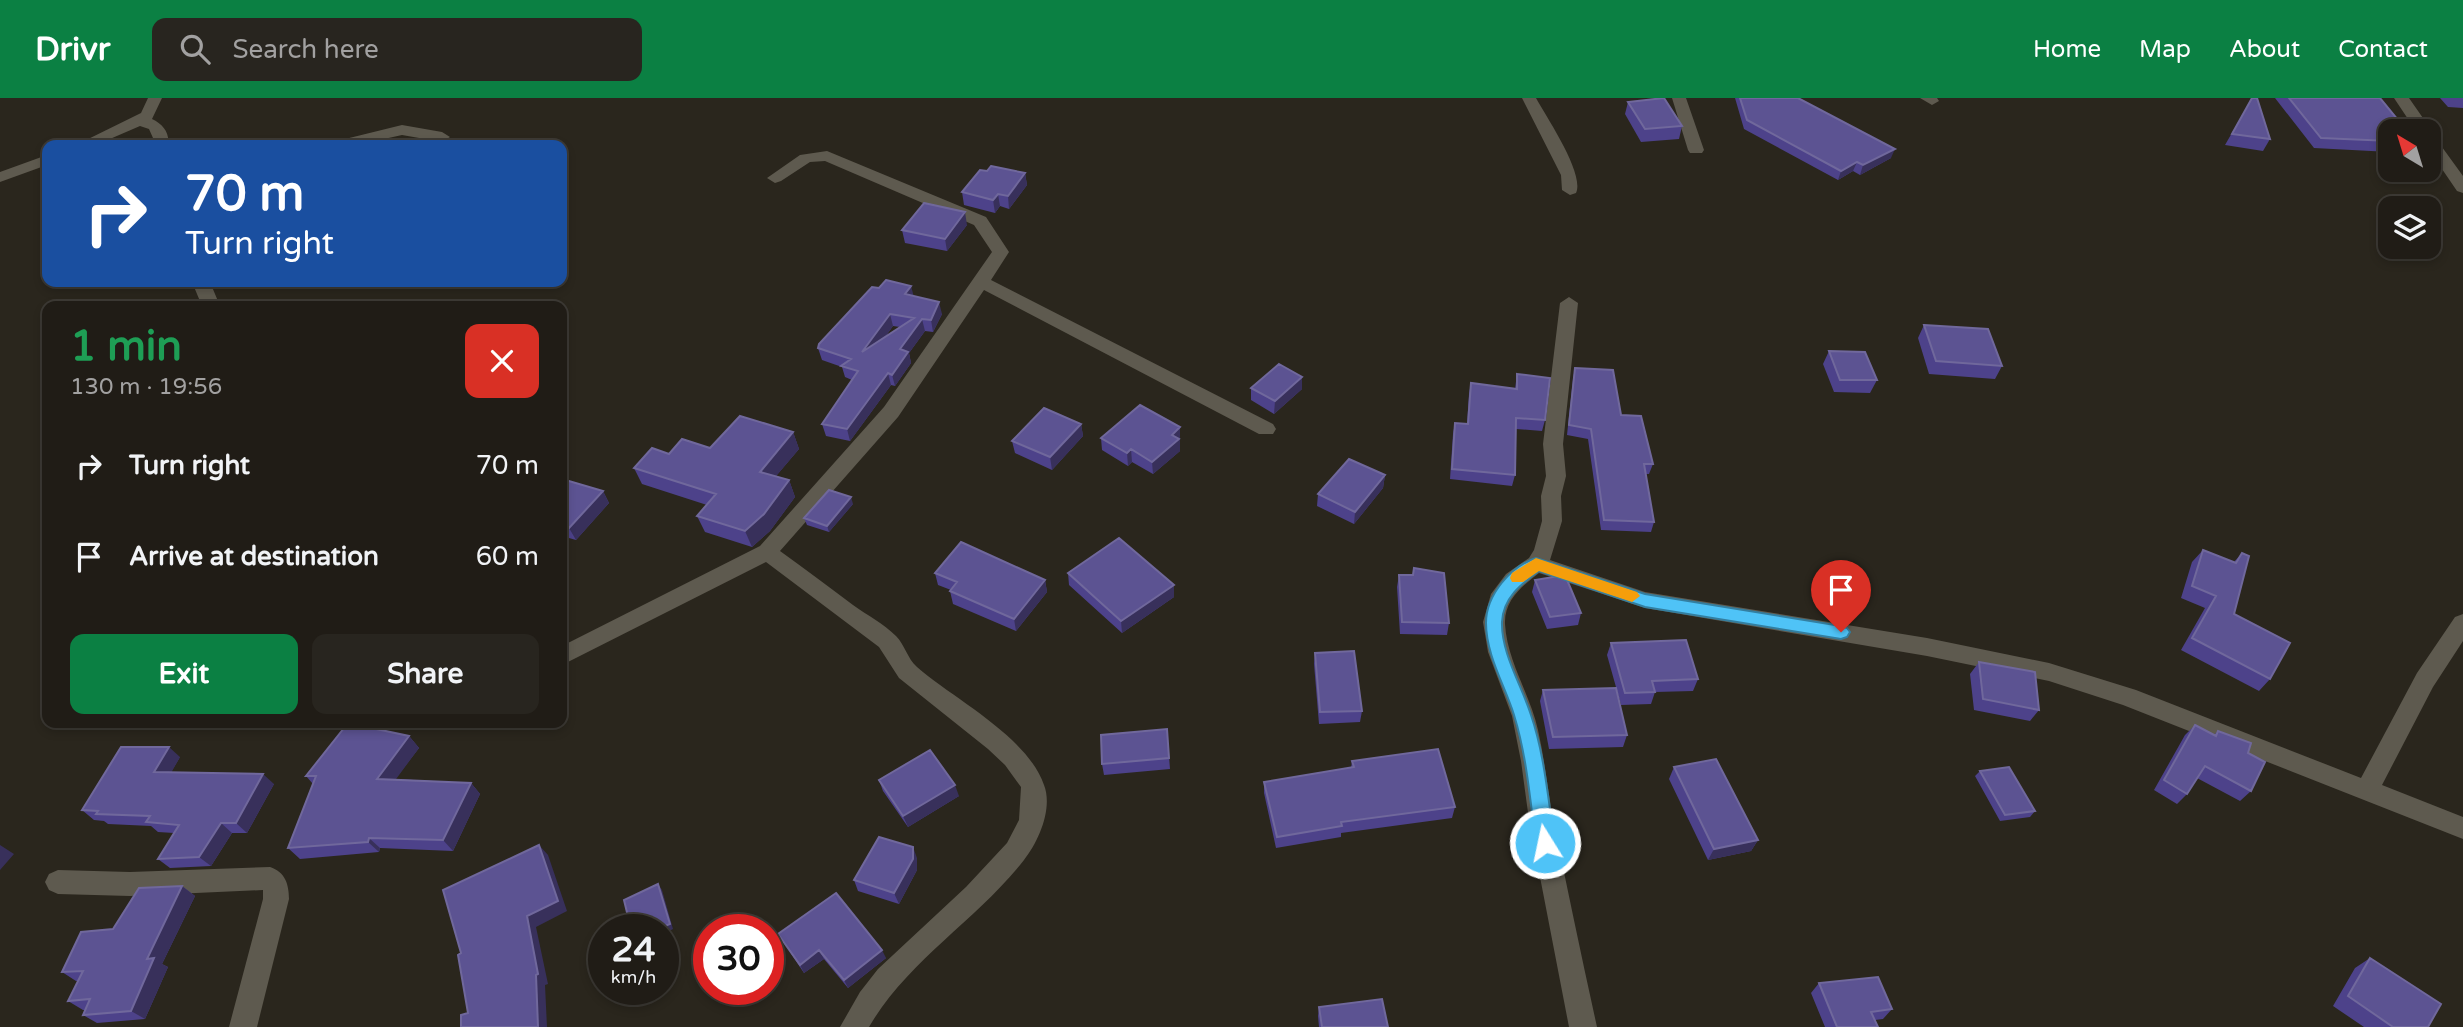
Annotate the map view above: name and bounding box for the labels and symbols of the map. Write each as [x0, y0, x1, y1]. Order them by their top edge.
north arrow [2378, 119, 2441, 182]
pin [1811, 560, 1871, 632]
position arrow [1508, 806, 1582, 880]
speed limit sign: 30 [693, 914, 784, 1005]

